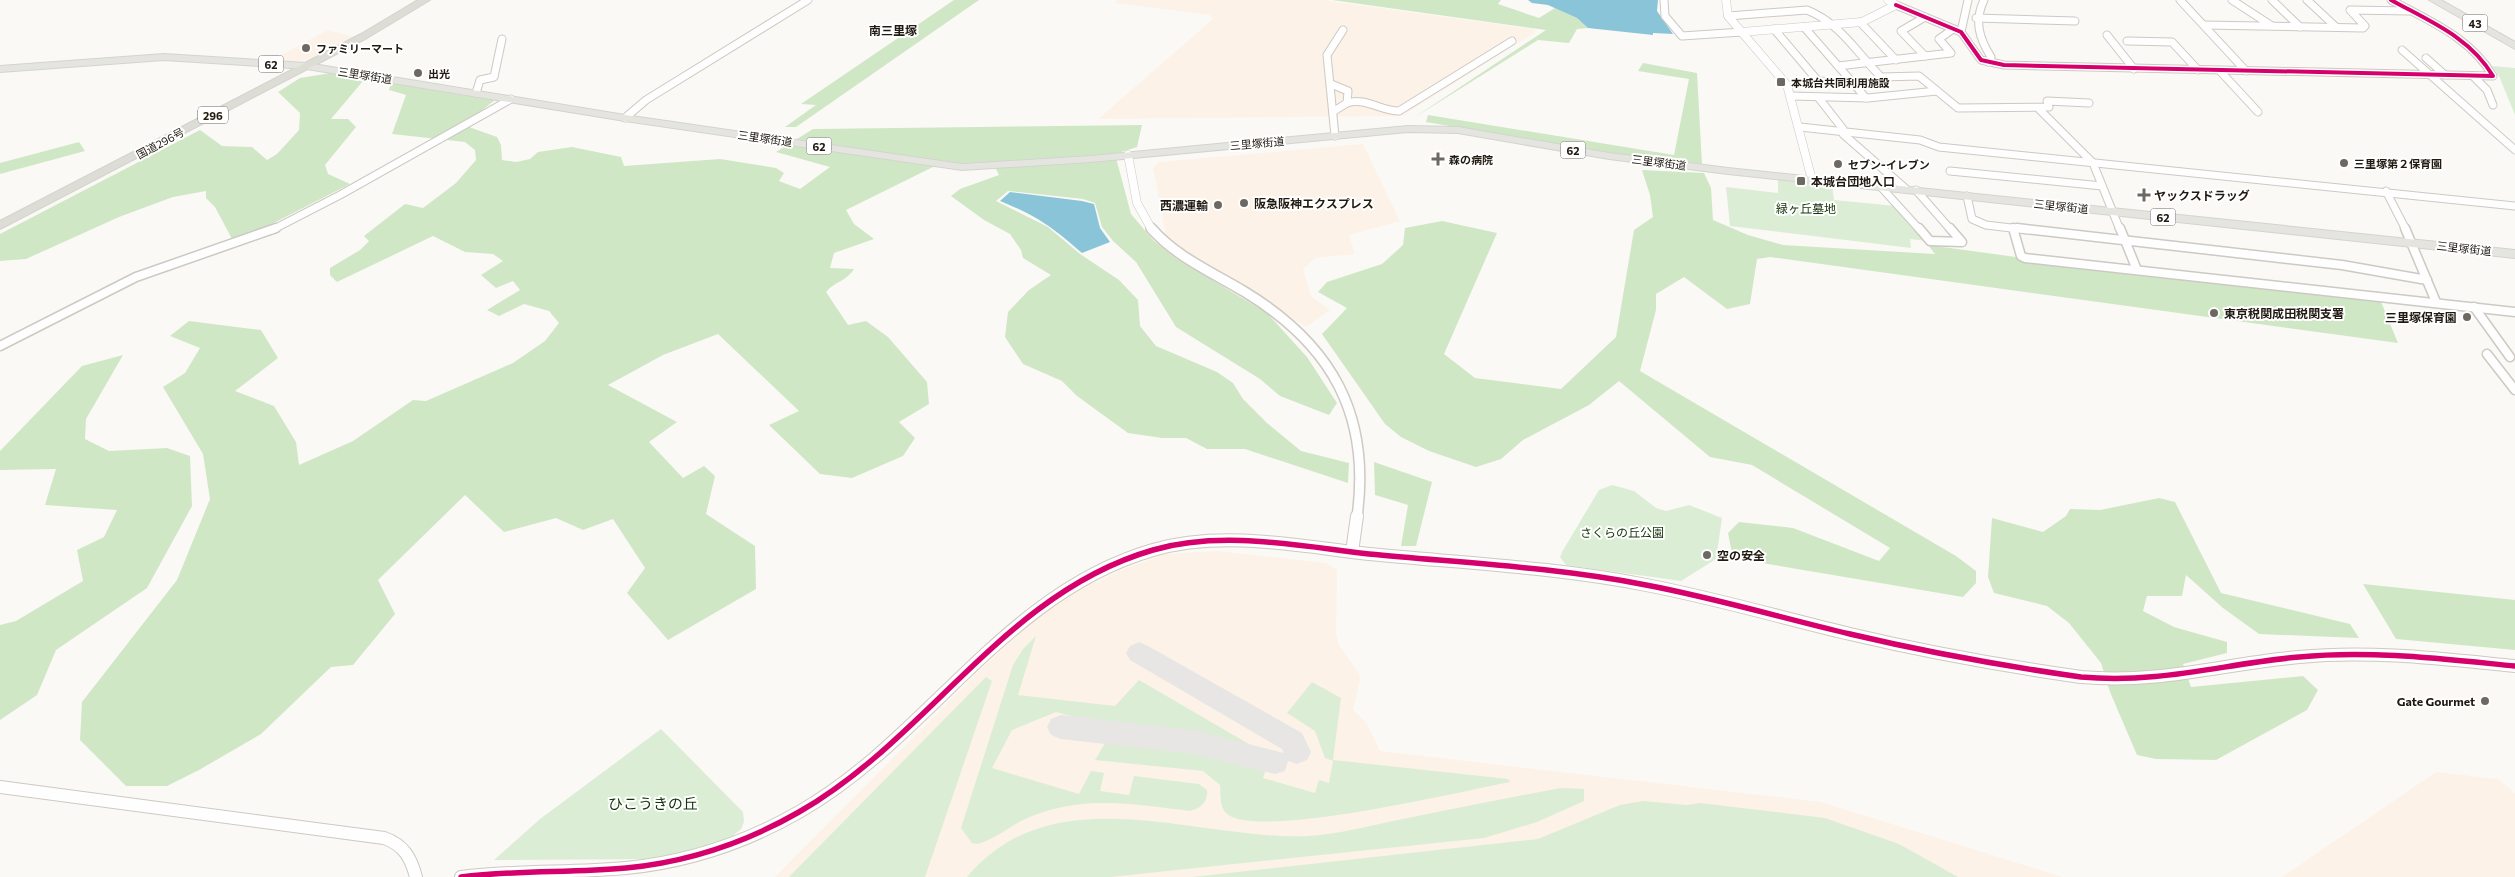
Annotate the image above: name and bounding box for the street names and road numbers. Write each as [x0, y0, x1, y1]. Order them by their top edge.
road number: 43 [2462, 14, 2488, 32]
road number: 62 [258, 56, 284, 72]
street label: 三里塚街道 [337, 64, 393, 86]
road number: 296 [198, 106, 228, 124]
street label: 国道296号 [134, 125, 186, 161]
street label: 三里塚街道 [737, 128, 793, 148]
street label: 三里塚街道 [1229, 134, 1285, 152]
road number: 62 [806, 138, 832, 154]
road number: 62 [1560, 142, 1586, 158]
street label: 三里塚街道 [1631, 152, 1687, 172]
street label: 三里塚街道 [2033, 197, 2089, 215]
road number: 62 [2150, 208, 2176, 226]
street label: 三里塚街道 [2436, 239, 2492, 257]

